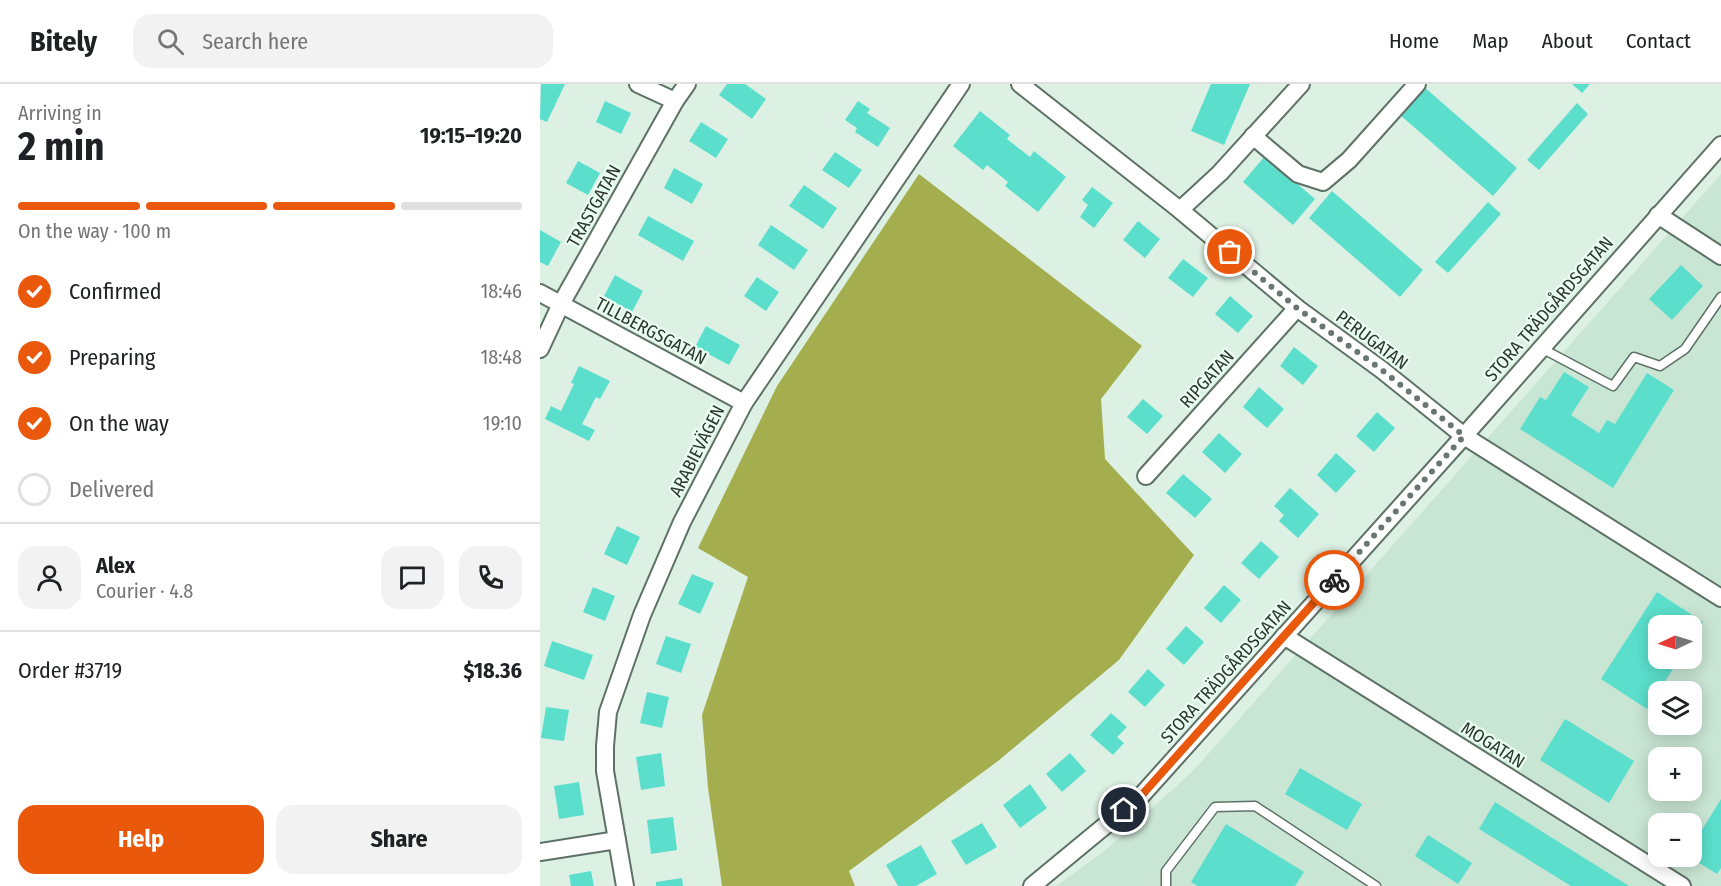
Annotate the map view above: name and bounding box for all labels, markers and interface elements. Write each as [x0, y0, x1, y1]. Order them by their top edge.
search box [133, 14, 553, 68]
text: Bitely [30, 25, 97, 58]
icon: search [154, 25, 187, 58]
text: Search here [202, 28, 308, 55]
text: Home [1389, 28, 1439, 54]
text: Map [1472, 28, 1509, 54]
text: About [1542, 28, 1593, 54]
text: Contact [1626, 28, 1691, 54]
text: Arriving in [18, 101, 102, 125]
text: 19:15–19:20 [420, 122, 522, 149]
text: 2 min [18, 124, 104, 170]
street label: TRASTGATAN [562, 161, 626, 251]
text: On the way · 100 m [18, 219, 171, 243]
pin [1204, 226, 1255, 277]
street label: STORA TRÄDGÅRDSGATAN [1479, 231, 1618, 386]
icon: bag [1213, 235, 1246, 268]
icon: check [18, 275, 51, 308]
text: Confirmed [69, 278, 162, 305]
text: 18:46 [480, 279, 522, 303]
street label: TILLBERGSGATAN [592, 292, 710, 370]
street label: PERUGATAN [1332, 306, 1412, 374]
icon: check [18, 341, 51, 374]
text: Preparing [69, 344, 155, 371]
text: 18:48 [480, 345, 522, 369]
street label: RIPGATAN [1175, 345, 1239, 413]
street label: ARABIEVÄGEN [665, 402, 729, 500]
icon: check [18, 407, 51, 440]
text: On the way [69, 410, 169, 437]
text: 19:10 [483, 411, 522, 435]
text: Delivered [69, 476, 154, 503]
button: person [18, 546, 81, 609]
button: chat [381, 546, 444, 609]
button: phone [459, 546, 522, 609]
courier [1304, 550, 1364, 610]
text: Alex [96, 552, 135, 579]
icon: bike [1318, 564, 1351, 597]
text: Courier · 4.8 [96, 579, 193, 603]
street label: STORA TRÄDGÅRDSGATAN [1155, 595, 1296, 748]
north arrow [1648, 615, 1702, 669]
map controls [1648, 615, 1702, 867]
text: Order #3719 [18, 657, 122, 684]
text: $18.36 [464, 657, 522, 684]
button: layers [1648, 681, 1702, 735]
street label: MOGATAN [1457, 717, 1529, 773]
button: + [1648, 747, 1702, 801]
pin [1098, 784, 1149, 835]
icon: home [1107, 793, 1140, 826]
button: Help [18, 805, 264, 874]
button: Share [276, 805, 522, 874]
button: − [1648, 813, 1702, 867]

